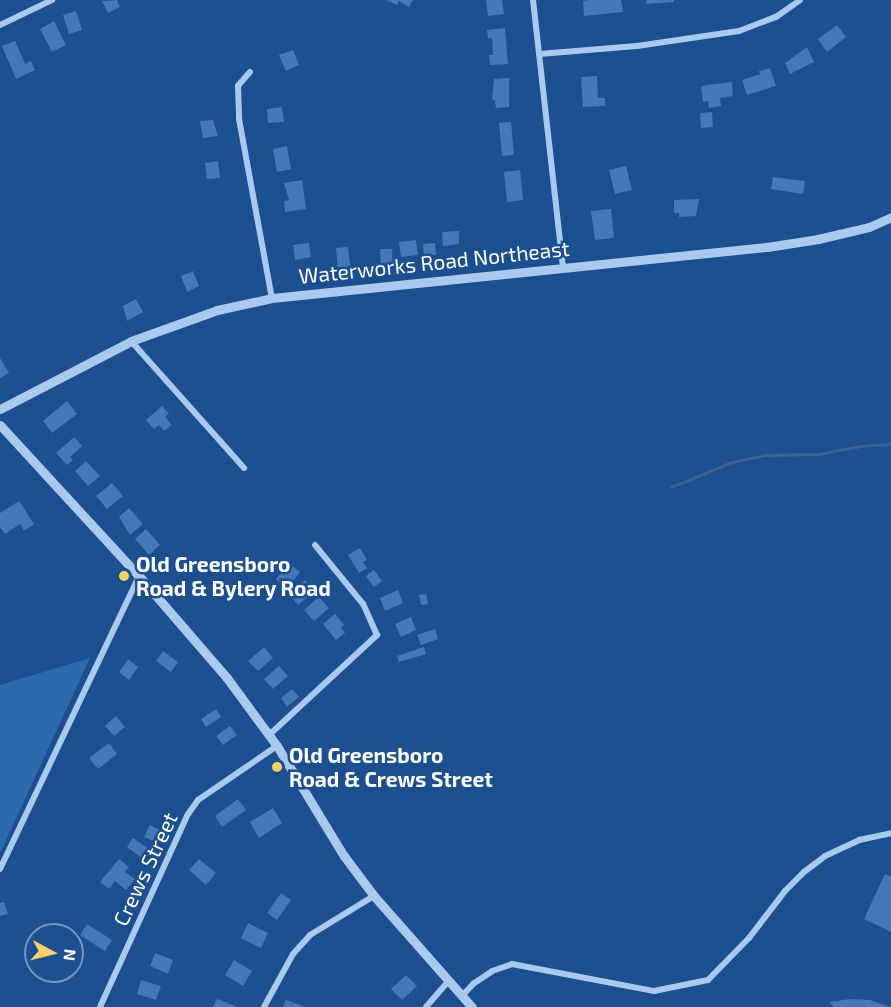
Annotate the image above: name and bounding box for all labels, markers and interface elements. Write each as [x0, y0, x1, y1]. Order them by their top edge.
street label: Waterworks Road Northeast [297, 235, 571, 289]
place label: Old Greensboro Road & Bylery Road [136, 551, 331, 601]
marker: Old Greensboro Road & Bylery Road [117, 569, 131, 583]
place label: Old Greensboro Road & Crews Street [289, 742, 493, 792]
marker: Old Greensboro Road & Crews Street [270, 760, 284, 774]
street label: Crews Street [108, 808, 182, 930]
north arrow [24, 923, 84, 983]
text: N [60, 948, 81, 962]

